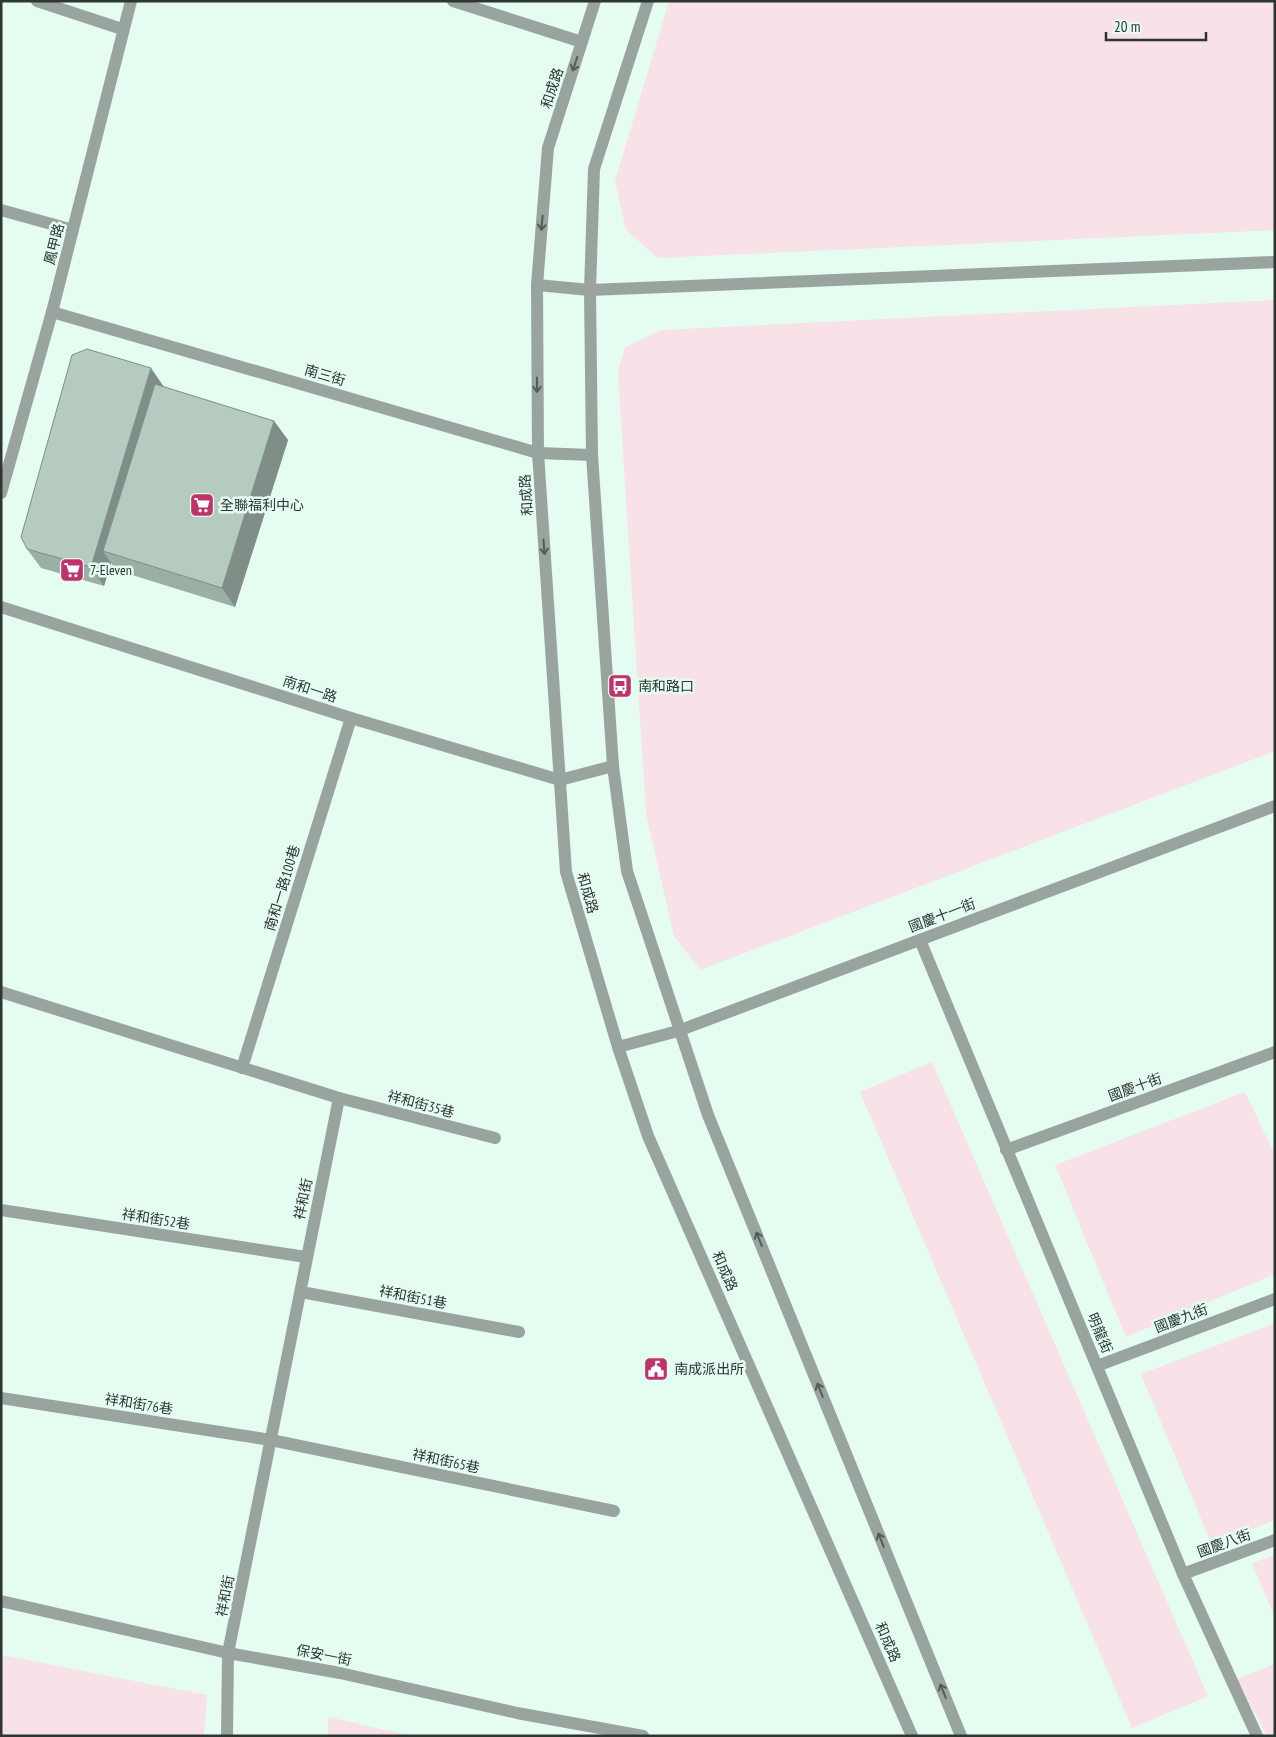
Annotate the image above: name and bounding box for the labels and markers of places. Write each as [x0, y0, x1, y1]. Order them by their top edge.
supermarket icon: 全聯福利中心 [189, 492, 215, 518]
place label: 全聯福利中心 [220, 496, 304, 514]
supermarket icon: 7-Eleven [59, 557, 85, 583]
place label: 7-Eleven [90, 561, 132, 579]
bus stop icon: 南和路口 [607, 673, 633, 699]
place label: 南和路口 [638, 677, 694, 695]
public building icon: 南成派出所 [643, 1356, 669, 1382]
place label: 南成派出所 [674, 1360, 744, 1378]

